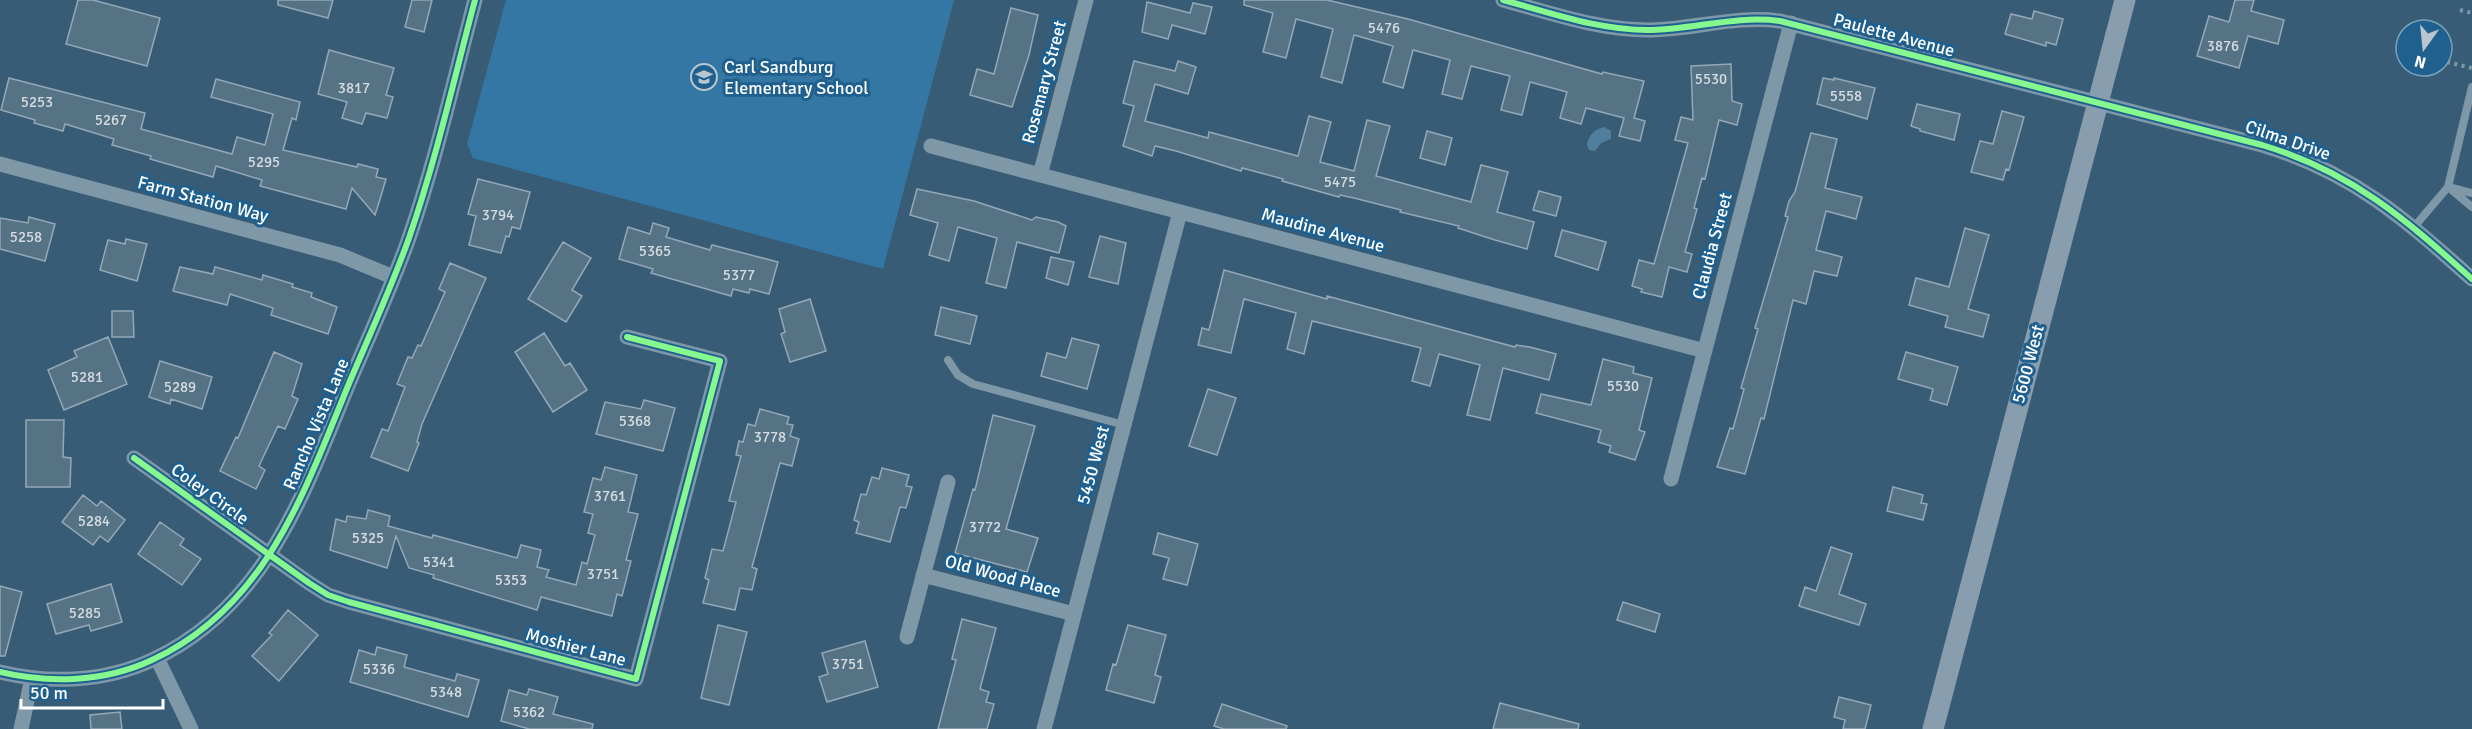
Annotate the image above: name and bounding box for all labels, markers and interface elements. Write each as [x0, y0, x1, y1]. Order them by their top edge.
street label: Paulette Avenue [1831, 8, 1957, 62]
street label: Rosemary Street [1017, 18, 1071, 146]
north arrow [2394, 18, 2454, 78]
house number: 5476 [1368, 19, 1400, 37]
house number: 3876 [2207, 37, 2239, 55]
text: N [2412, 50, 2428, 73]
place label: Carl Sandburg Elementary School [724, 56, 869, 99]
school or university icon: Carl Sandburg Elementary School [689, 62, 719, 92]
house number: 5530 [1695, 70, 1727, 88]
house number: 3817 [338, 79, 370, 97]
house number: 5558 [1830, 87, 1862, 105]
house number: 5253 [21, 93, 53, 111]
house number: 5267 [95, 111, 127, 129]
street label: Cilma Drive [2242, 115, 2334, 165]
house number: 5295 [248, 153, 280, 171]
street label: Farm Station Way [135, 171, 271, 227]
house number: 5475 [1324, 173, 1356, 191]
street label: Claudia Street [1687, 190, 1737, 302]
street label: Maudine Avenue [1259, 203, 1387, 257]
house number: 3794 [482, 206, 514, 224]
house number: 5258 [10, 228, 42, 246]
house number: 5365 [639, 242, 671, 260]
house number: 5377 [723, 266, 755, 284]
street label: 5600 West [2007, 322, 2049, 406]
street label: Rancho Vista Lane [278, 355, 354, 493]
house number: 5281 [71, 368, 103, 386]
house number: 5530 [1607, 377, 1639, 395]
house number: 5289 [164, 378, 196, 396]
house number: 5368 [619, 412, 651, 430]
street label: 5450 West [1072, 423, 1114, 507]
house number: 3778 [754, 428, 786, 446]
street label: Coley Circle [167, 458, 253, 530]
house number: 3761 [594, 487, 626, 505]
house number: 5284 [78, 512, 110, 530]
house number: 3772 [969, 518, 1001, 536]
house number: 5325 [352, 529, 384, 547]
street label: Old Wood Place [943, 550, 1063, 602]
house number: 5341 [423, 553, 455, 571]
house number: 3751 [587, 565, 619, 583]
house number: 5353 [495, 571, 527, 589]
house number: 5285 [69, 604, 101, 622]
street label: Moshier Lane [523, 623, 629, 671]
house number: 3751 [832, 655, 864, 673]
house number: 5336 [363, 660, 395, 678]
scale bar [21, 672, 164, 710]
text: 50 m [30, 682, 68, 704]
house number: 5348 [430, 683, 462, 701]
house number: 5362 [513, 703, 545, 721]

